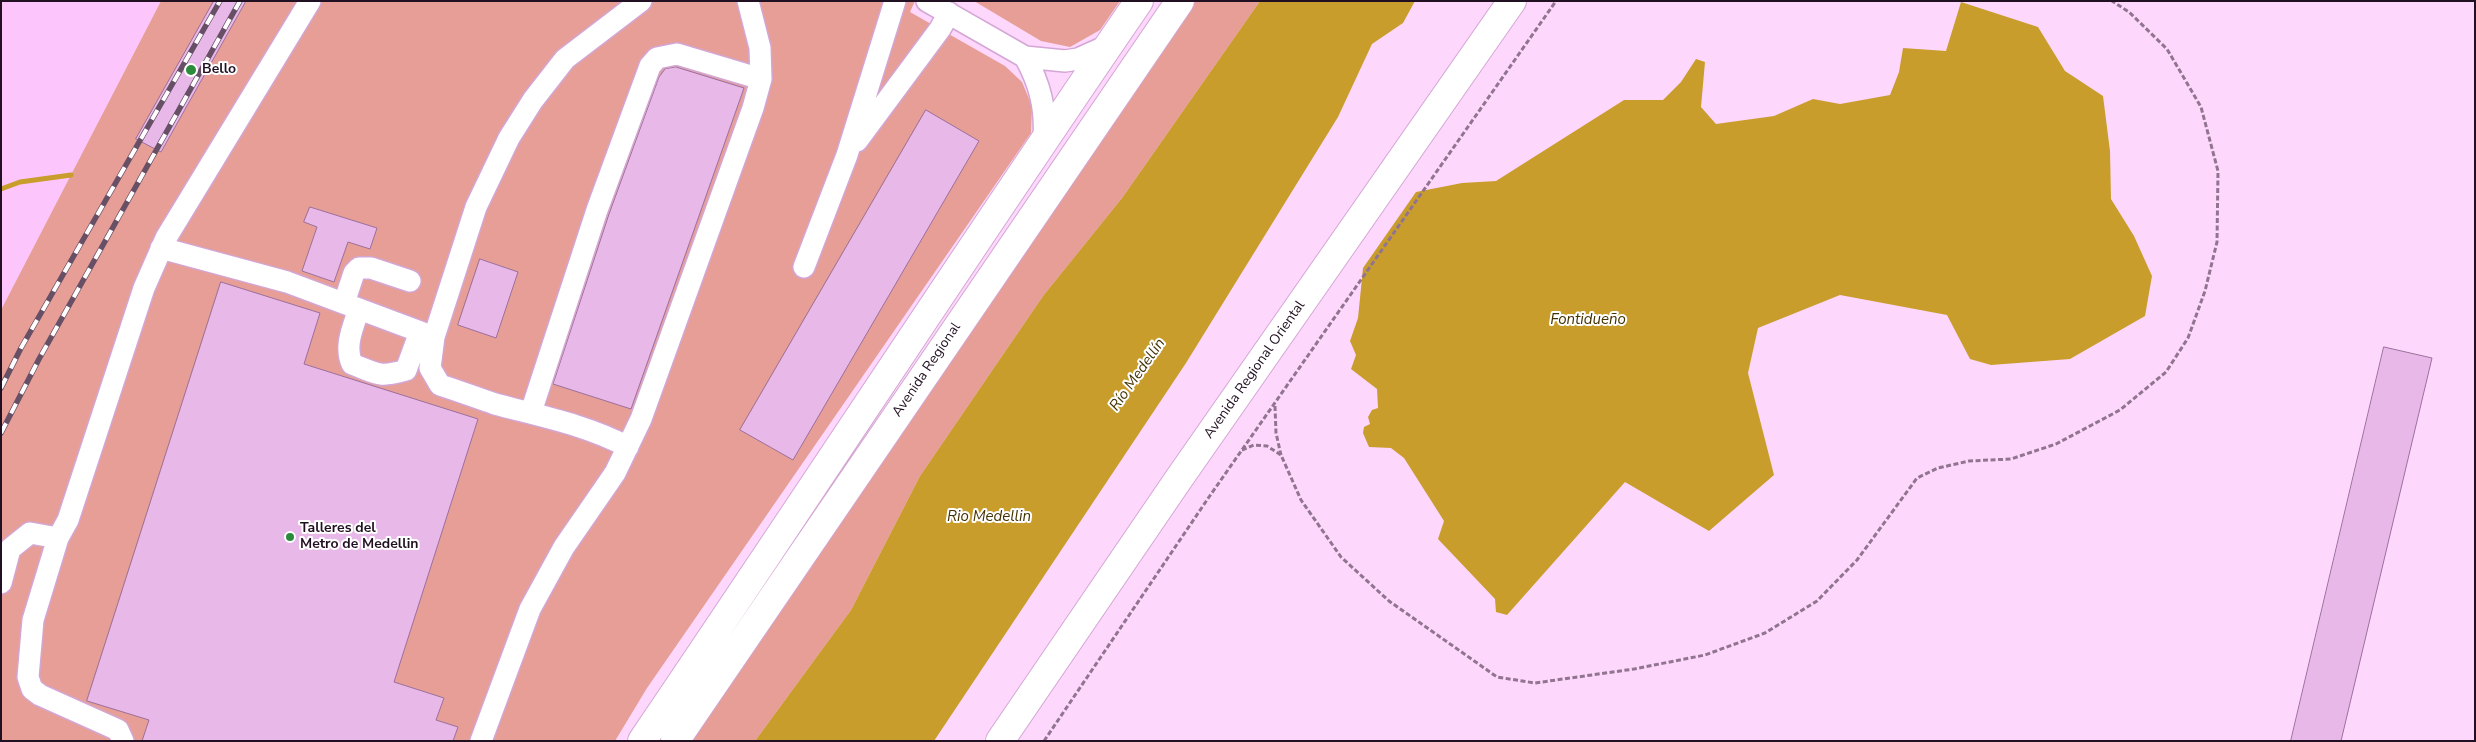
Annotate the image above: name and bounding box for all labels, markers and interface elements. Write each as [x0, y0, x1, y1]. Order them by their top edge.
place label: Bello [202, 62, 236, 78]
marker: Bello [184, 63, 198, 77]
street label: Avenida Regional Oriental [1201, 298, 1309, 442]
water label: Fontidueño [1550, 311, 1626, 329]
street label: Avenida Regional [889, 320, 965, 420]
water label: Río Medellín [1107, 335, 1169, 415]
water label: Rio Medellin [947, 508, 1031, 526]
place label: Talleres del Metro de Medellin [300, 521, 418, 554]
marker: Talleres del Metro de Medellin [284, 531, 296, 543]

